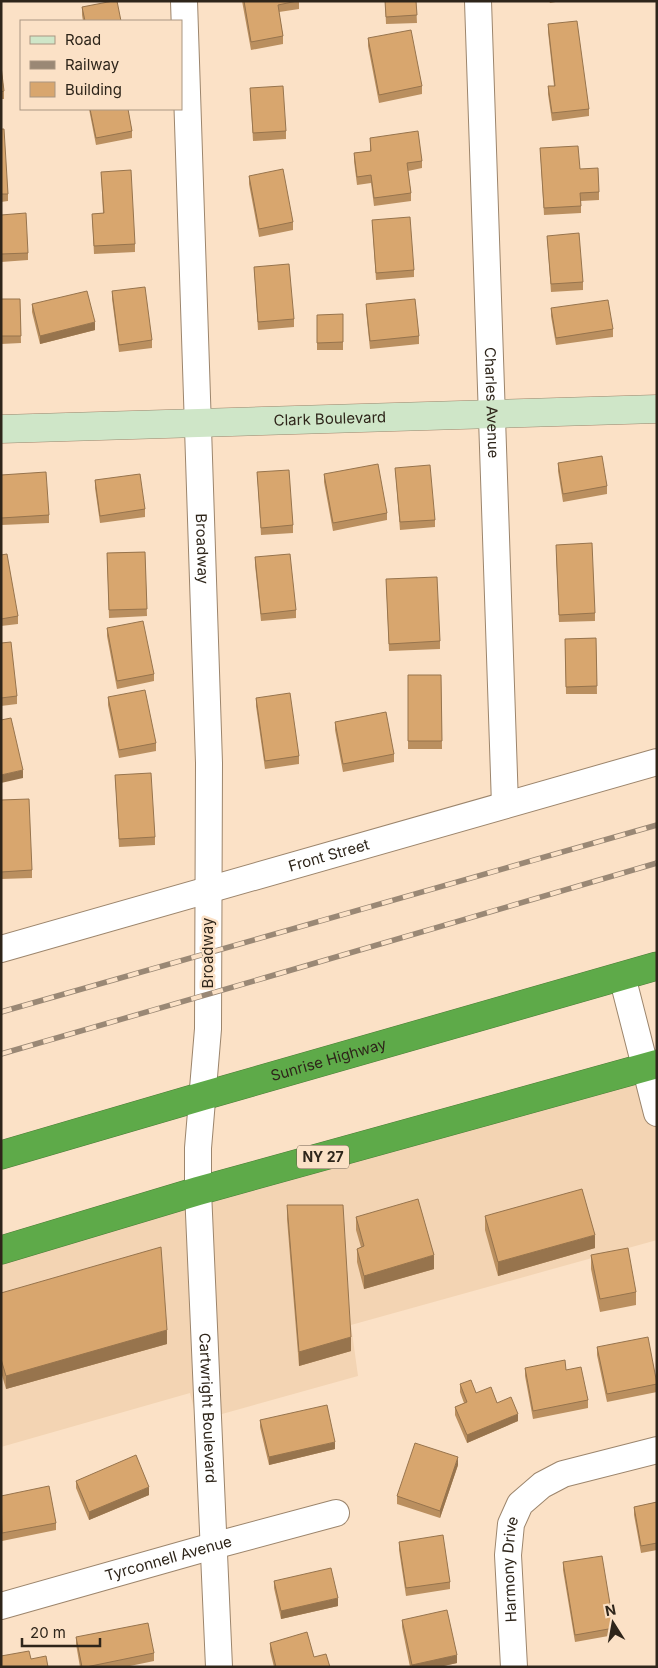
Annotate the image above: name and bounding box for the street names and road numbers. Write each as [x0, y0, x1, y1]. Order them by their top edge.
street label: Charles Avenue [481, 347, 503, 459]
street label: Clark Boulevard [273, 407, 386, 430]
street label: Broadway [192, 513, 213, 585]
street label: Front Street [286, 834, 371, 876]
street label: Broadway [198, 917, 217, 988]
street label: Sunrise Highway [268, 1034, 389, 1085]
road number: NY 27 [297, 1146, 349, 1168]
street label: Cartwright Boulevard [195, 1332, 221, 1484]
street label: Harmony Drive [498, 1513, 522, 1623]
street label: Tyrconnell Avenue [103, 1531, 234, 1585]

